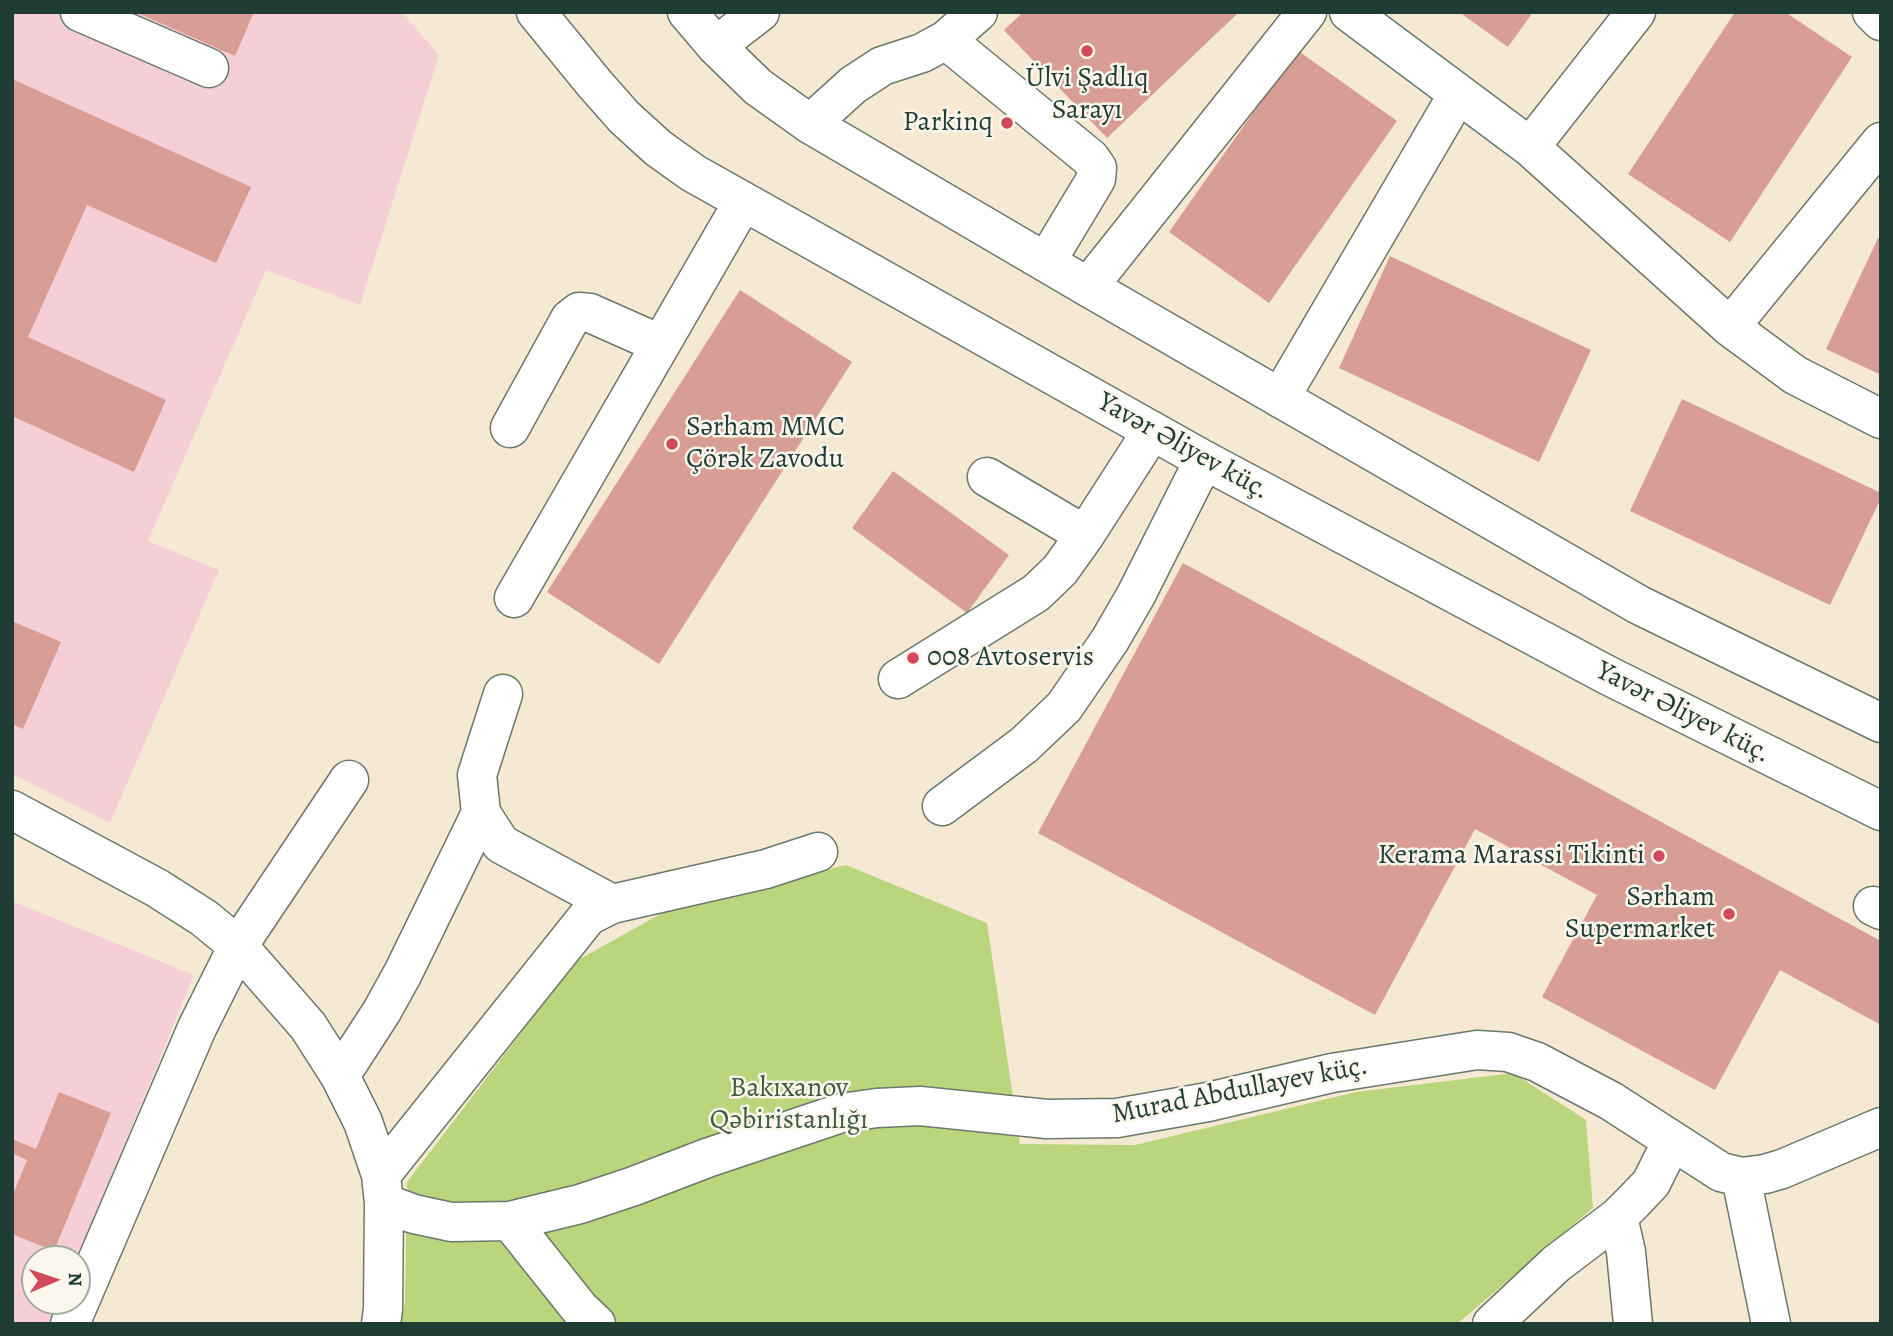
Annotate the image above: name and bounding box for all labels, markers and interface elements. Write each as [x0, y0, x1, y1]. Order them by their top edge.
marker: Ülvi Şadlıq Sarayı [1079, 43, 1095, 59]
place label: Ülvi Şadlıq Sarayı [1025, 62, 1149, 128]
place label: Parkinq [903, 106, 993, 140]
marker: Parkinq [999, 115, 1015, 131]
street label: Yavər Əliyev küç. [1091, 386, 1275, 508]
place label: Sərham MMC Çörək Zavodu [686, 411, 845, 477]
marker: Sərham MMC Çörək Zavodu [664, 436, 680, 452]
place label: 008 Avtoservis [927, 641, 1094, 675]
marker: 008 Avtoservis [905, 650, 921, 666]
street label: Yavər Əliyev küç. [1590, 655, 1776, 771]
place label: Kerama Marassi Tikinti [1378, 839, 1645, 873]
marker: Kerama Marassi Tikinti [1651, 848, 1667, 864]
place label: Sərham Supermarket [1565, 881, 1715, 947]
marker: Sərham Supermarket [1721, 906, 1737, 922]
street label: Murad Abdullayev küç. [1109, 1050, 1371, 1132]
park label: Bakıxanov Qəbiristanlığı [710, 1072, 868, 1138]
north arrow [21, 1245, 91, 1315]
text: N [62, 1272, 88, 1287]

